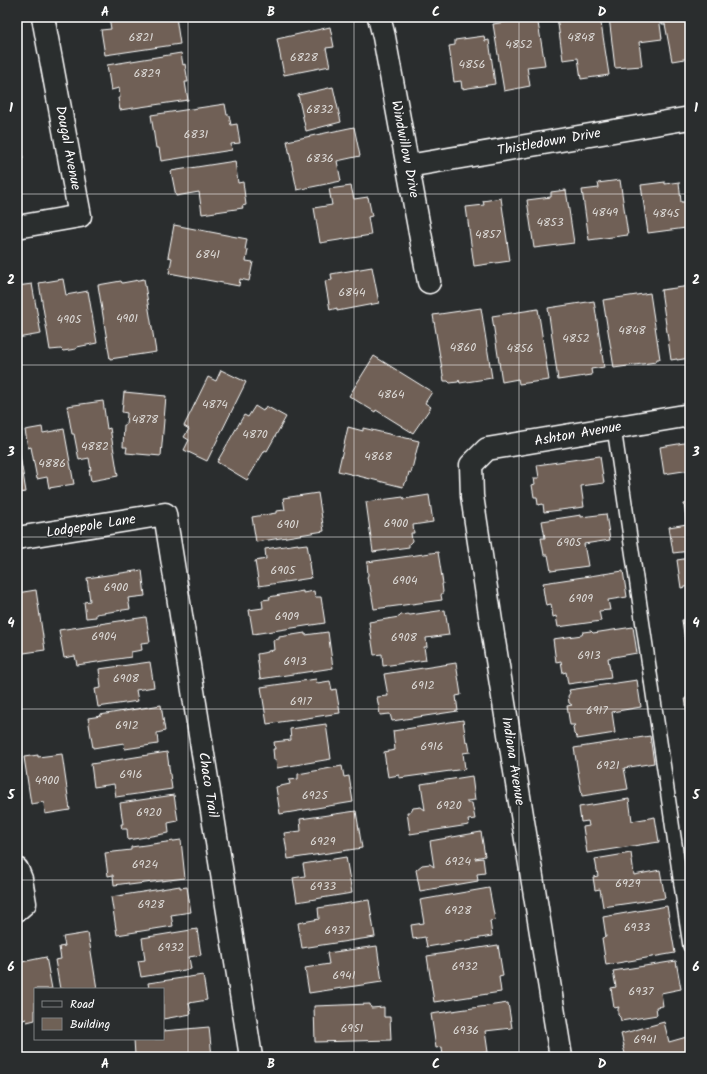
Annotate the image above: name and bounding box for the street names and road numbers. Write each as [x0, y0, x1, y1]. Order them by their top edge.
street label: Windwillow Drive [385, 98, 425, 200]
street label: Dougal Avenue [49, 104, 87, 193]
street label: Thistledown Drive [496, 122, 603, 162]
street label: Ashton Avenue [533, 415, 624, 452]
street label: Lodgepole Lane [45, 508, 138, 544]
street label: Indiana Avenue [495, 715, 531, 808]
street label: Chaco Trail [192, 751, 224, 820]

